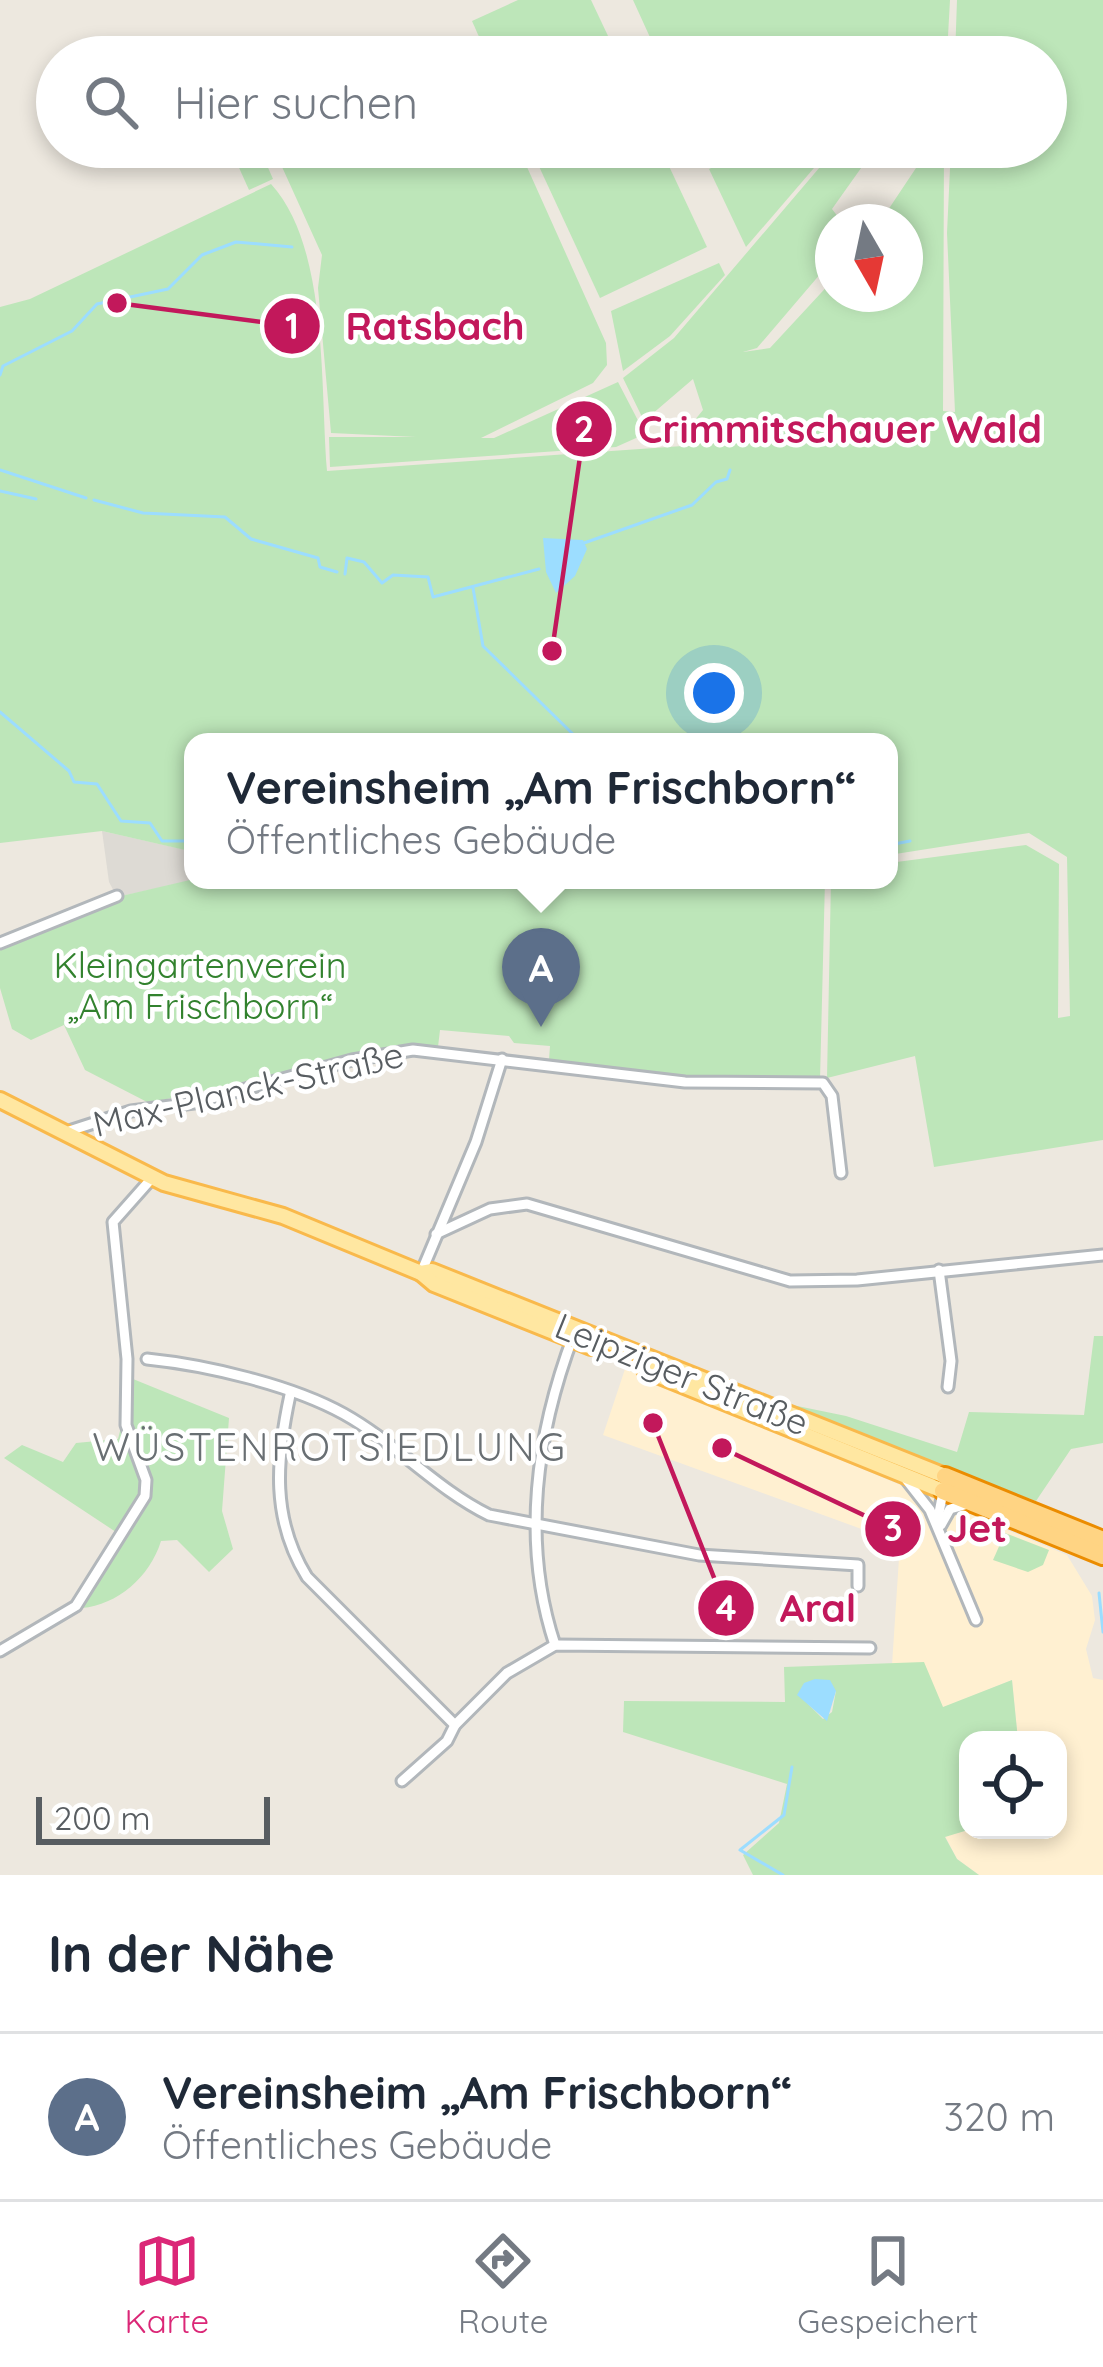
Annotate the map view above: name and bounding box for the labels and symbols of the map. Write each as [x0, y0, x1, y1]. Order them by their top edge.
north arrow [815, 204, 923, 312]
callout: Ratsbach [262, 288, 549, 363]
text: Ratsbach [345, 301, 525, 350]
text: 1 [285, 303, 299, 348]
callout: Crimmitschauer Wald [554, 391, 1066, 466]
text: Crimmitschauer Wald [638, 404, 1042, 453]
text: 2 [574, 406, 594, 451]
your location [684, 663, 744, 723]
pin: A [502, 928, 580, 1027]
park label: Kleingartenverein „Am Frischborn“ [53, 942, 347, 1028]
street label: Max-Planck-Straße [88, 1031, 407, 1146]
street label: Leipziger Straße [549, 1302, 815, 1445]
district label: WÜSTENROTSIEDLUNG [92, 1422, 568, 1471]
callout: Jet [863, 1491, 1031, 1566]
text: Jet [947, 1503, 1007, 1552]
text: 3 [883, 1505, 903, 1550]
callout: Aral [696, 1571, 880, 1646]
text: Aral [780, 1583, 856, 1632]
text: 4 [715, 1585, 737, 1630]
scale bar [36, 1791, 270, 1844]

